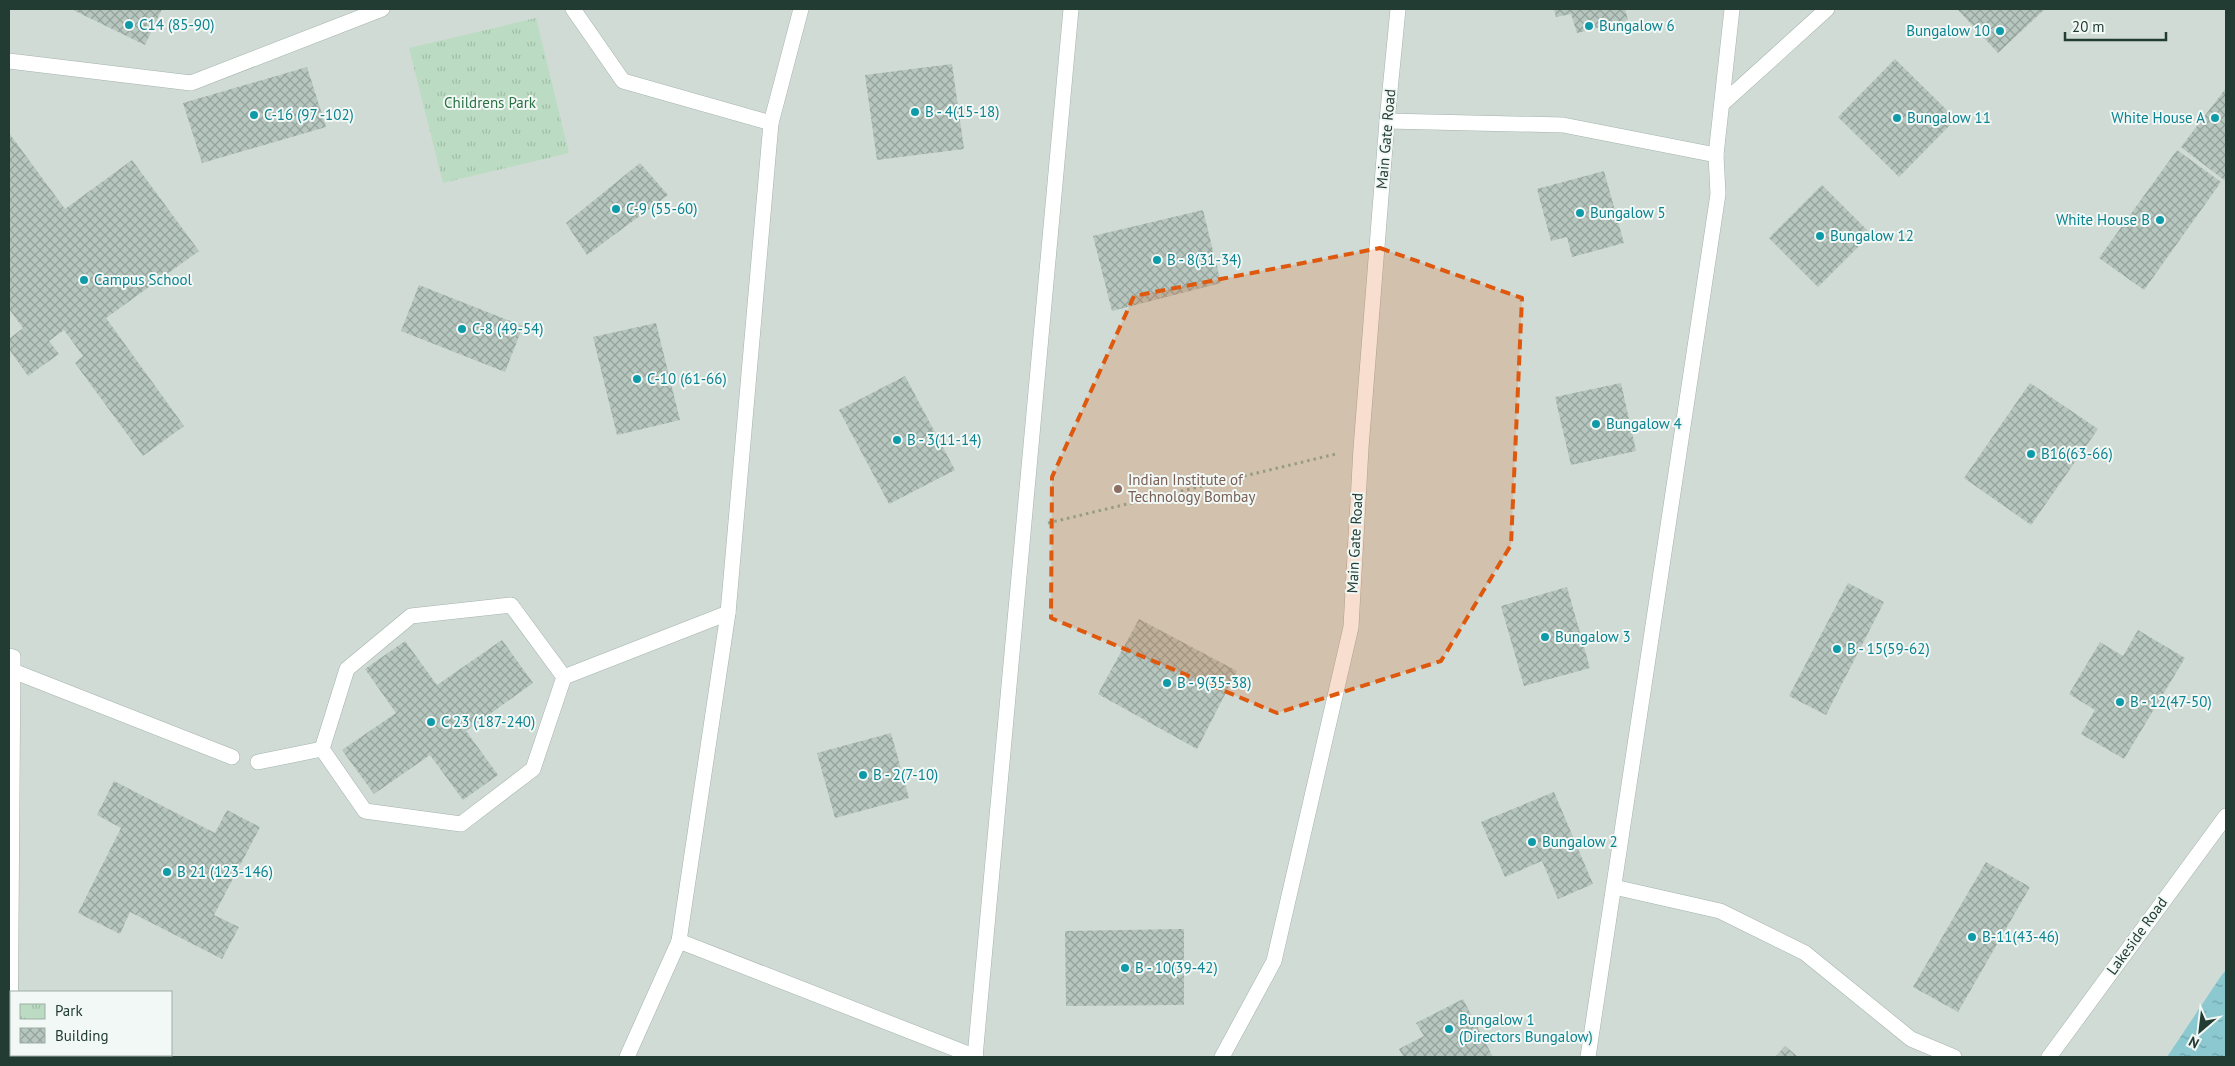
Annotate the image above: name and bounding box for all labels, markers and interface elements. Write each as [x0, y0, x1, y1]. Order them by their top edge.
scale bar [2065, 10, 2166, 42]
place label: C14 (85-90) [139, 15, 214, 34]
place label: Bungalow 6 [1599, 16, 1675, 35]
text: 20 m [2072, 17, 2105, 36]
marker: C14 (85-90) [123, 19, 135, 31]
marker: Bungalow 6 [1583, 20, 1595, 32]
place label: Bungalow 10 [1906, 21, 1990, 40]
marker: Bungalow 10 [1994, 25, 2006, 37]
street label: Main Gate Road [1372, 88, 1399, 190]
park label: Childrens Park [444, 93, 537, 112]
place label: B - 4(15-18) [925, 102, 999, 121]
place label: C-16 (97 -102) [264, 105, 354, 124]
marker: B - 4(15-18) [909, 106, 921, 118]
place label: Bungalow 11 [1907, 108, 1991, 127]
place label: White House A [2111, 108, 2205, 127]
marker: C-16 (97 -102) [248, 109, 260, 121]
marker: Bungalow 11 [1891, 112, 1903, 124]
marker: White House A [2209, 112, 2221, 124]
place label: C-9 (55-60) [626, 199, 697, 218]
marker: C-9 (55-60) [610, 203, 622, 215]
place label: Bungalow 5 [1590, 203, 1666, 222]
marker: Bungalow 5 [1574, 207, 1586, 219]
place label: White House B [2056, 210, 2150, 229]
marker: White House B [2154, 214, 2166, 226]
place label: Bungalow 12 [1830, 226, 1914, 245]
marker: Bungalow 12 [1814, 230, 1826, 242]
place label: B - 8(31-34) [1167, 250, 1241, 269]
marker: B - 8(31-34) [1151, 254, 1163, 266]
place label: Campus School [94, 270, 192, 289]
marker: Campus School [78, 274, 90, 286]
place label: C-8 (49-54) [472, 319, 543, 338]
marker: C-8 (49-54) [456, 323, 468, 335]
place label: C-10 (61-66) [647, 369, 727, 388]
marker: C-10 (61-66) [631, 373, 643, 385]
place label: Bungalow 4 [1606, 414, 1682, 433]
marker: Bungalow 4 [1590, 418, 1602, 430]
place label: B - 3(11-14) [907, 430, 981, 449]
marker: B - 3(11-14) [891, 434, 903, 446]
place label: B16(63-66) [2041, 444, 2113, 463]
marker: B16(63-66) [2025, 448, 2037, 460]
place label: Indian Institute of Technology Bombay [1128, 470, 1256, 506]
marker: Indian Institute of Technology Bombay [1112, 483, 1124, 495]
street label: Main Gate Road [1342, 492, 1367, 594]
place label: Bungalow 3 [1555, 627, 1631, 646]
marker: Bungalow 3 [1539, 631, 1551, 643]
place label: B - 15(59-62) [1847, 639, 1930, 658]
marker: B - 15(59-62) [1831, 643, 1843, 655]
place label: B - 9(35-38) [1177, 673, 1251, 692]
marker: B - 9(35-38) [1161, 677, 1173, 689]
place label: B - 12(47-50) [2130, 692, 2212, 711]
marker: B - 12(47-50) [2114, 696, 2126, 708]
place label: C 23 (187-240) [441, 712, 535, 731]
marker: C 23 (187-240) [425, 716, 437, 728]
place label: B - 2(7-10) [873, 765, 938, 784]
marker: B - 2(7-10) [857, 769, 869, 781]
place label: Bungalow 2 [1542, 832, 1618, 851]
marker: Bungalow 2 [1526, 836, 1538, 848]
place label: B 21 (123-146) [177, 862, 273, 881]
marker: B 21 (123-146) [161, 866, 173, 878]
street label: Lakeside Road [2102, 893, 2171, 978]
place label: B-11(43-46) [1982, 927, 2059, 946]
marker: B-11(43-46) [1966, 931, 1978, 943]
place label: B - 10(39-42) [1135, 958, 1218, 977]
marker: B - 10(39-42) [1119, 962, 1131, 974]
legend [10, 991, 172, 1056]
text: Park [55, 1001, 83, 1020]
north arrow [2175, 1006, 2225, 1056]
place label: Bungalow 1 (Directors Bungalow) [1459, 1010, 1593, 1046]
marker: Bungalow 1 (Directors Bungalow) [1443, 1023, 1455, 1035]
text: Building [55, 1026, 109, 1045]
text: N [2186, 1032, 2202, 1053]

